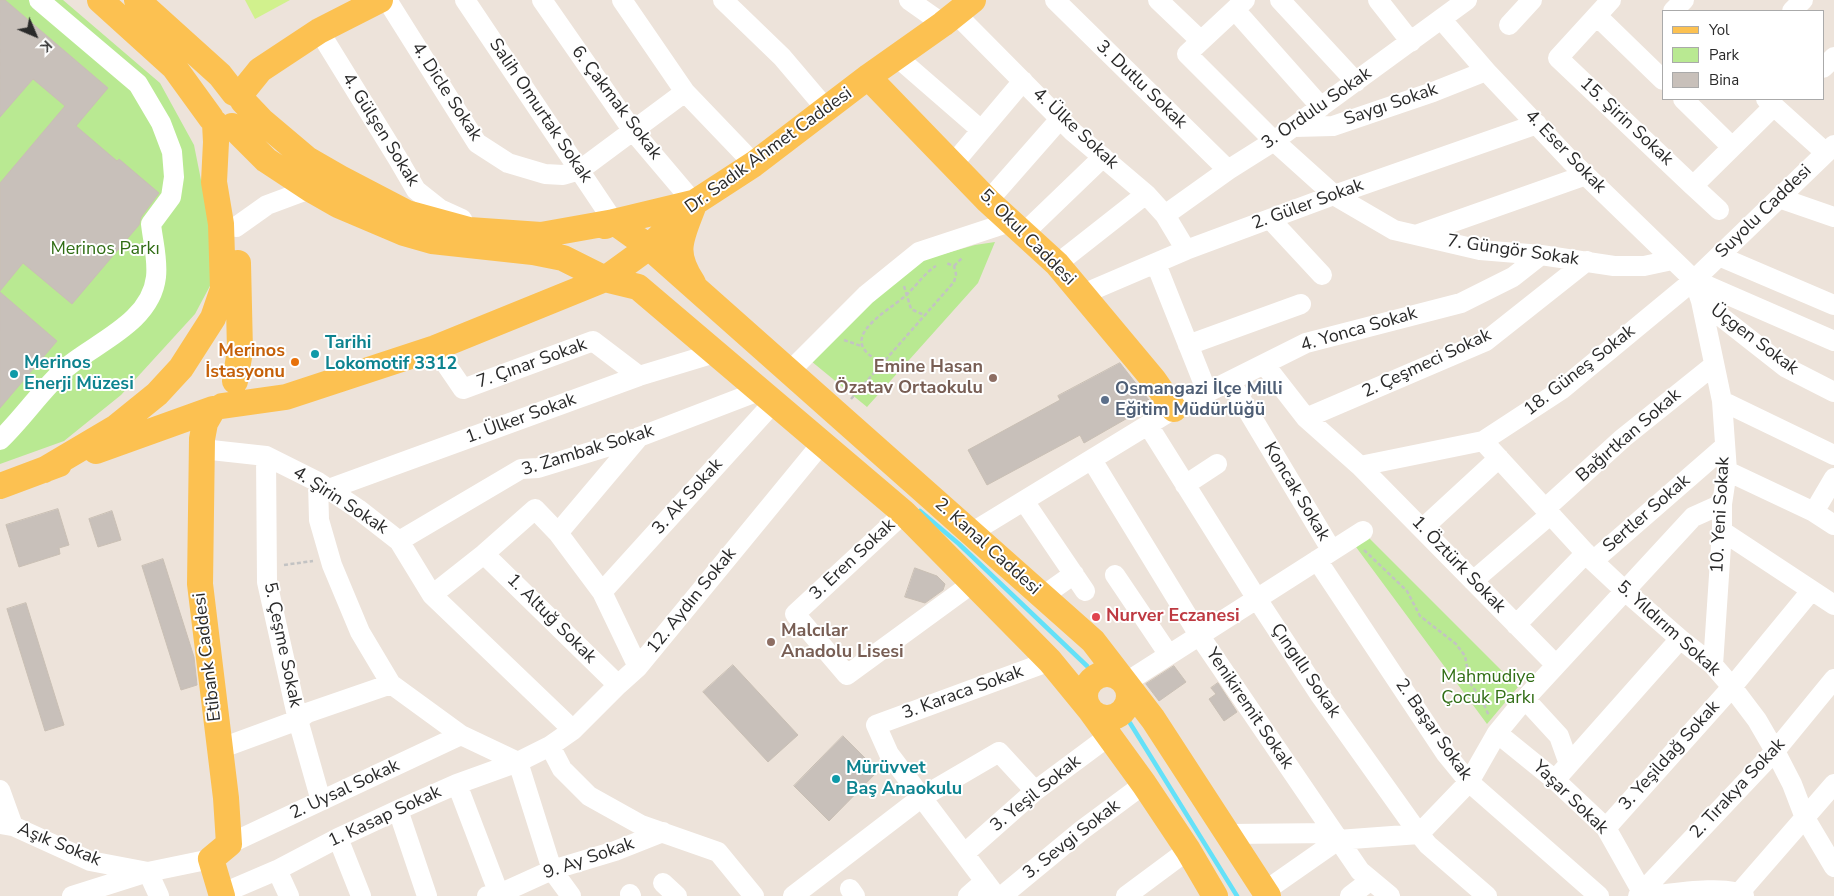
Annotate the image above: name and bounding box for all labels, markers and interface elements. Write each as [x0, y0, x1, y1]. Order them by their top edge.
north arrow [10, 10, 60, 60]
legend [1662, 10, 1824, 100]
text: Yol [1709, 20, 1730, 40]
street label: Salih Omurtak Sokak [484, 35, 596, 187]
text: K [36, 36, 56, 56]
street label: 3. Dutlu Sokak [1091, 36, 1191, 134]
street label: 4. Dicle Sokak [406, 39, 486, 145]
street label: 6. Çakmak Sokak [566, 42, 666, 164]
text: Park [1709, 45, 1739, 65]
street label: 3. Ordulu Sokak [1258, 63, 1376, 155]
street label: 4. Gülşen Sokak [337, 69, 423, 191]
text: Bina [1709, 70, 1739, 90]
street label: 15. Şirin Sokak [1575, 73, 1677, 171]
street label: Saygı Sokak [1341, 79, 1441, 131]
street label: Dr. Sadık Ahmet Caddesi [681, 83, 857, 219]
street label: 4. Ülke Sokak [1028, 84, 1122, 174]
street label: 4. Eser Sokak [1520, 106, 1610, 198]
street label: Suyolu Caddesi [1712, 161, 1816, 263]
street label: 2. Güler Sokak [1249, 175, 1367, 235]
street label: 5. Okul Caddesi [974, 185, 1080, 291]
street label: 7. Güngör Sokak [1446, 231, 1580, 271]
park label: Merinos Parkı [50, 239, 160, 261]
street label: Üçgen Sokak [1706, 300, 1802, 380]
street label: 4. Yonca Sokak [1298, 303, 1420, 357]
street label: 18. Güneş Sokak [1520, 321, 1640, 421]
street label: 2. Çeşmeci Sokak [1359, 325, 1495, 403]
place label: Tarihi Lokomotif 3312 [325, 333, 457, 376]
street label: 7. Çınar Sokak [474, 334, 590, 394]
place label: Merinos İstasyonu [205, 341, 285, 384]
marker: Tarihi Lokomotif 3312 [309, 348, 321, 360]
place label: Merinos Enerji Müzesi [24, 353, 134, 396]
marker: Merinos İstasyonu [289, 356, 301, 368]
place label: Emine Hasan Özatav Ortaokulu [835, 357, 983, 399]
marker: Merinos Enerji Müzesi [8, 368, 20, 380]
marker: Emine Hasan Özatav Ortaokulu [987, 372, 999, 384]
place label: Osmangazi İlçe Milli Eğitim Müdürlüğü [1115, 379, 1283, 422]
street label: Bağırtkan Sokak [1572, 385, 1686, 487]
street label: 1. Ülker Sokak [463, 389, 579, 449]
marker: Osmangazi İlçe Milli Eğitim Müdürlüğü [1099, 394, 1111, 406]
street label: 3. Zambak Sokak [519, 421, 657, 481]
street label: Koncak Sokak [1258, 439, 1334, 545]
street label: 3. Ak Sokak [648, 455, 728, 539]
street label: 10. Yeni Sokak [1707, 456, 1735, 574]
street label: 4. Şirin Sokak [289, 462, 391, 540]
street label: Sertler Sokak [1599, 470, 1695, 558]
street label: 2. Kanal Caddesi [930, 494, 1044, 600]
street label: 1. Öztürk Sokak [1406, 512, 1510, 618]
street label: 3. Eren Sokak [806, 515, 900, 605]
street label: 12. Aydın Sokak [643, 544, 741, 658]
street label: 1. Altuğ Sokak [502, 570, 600, 668]
street label: 5. Yıldırım Sokak [1612, 577, 1724, 681]
street label: 5. Çeşme Sokak [258, 580, 306, 710]
street label: Etibank Caddesi [189, 591, 227, 723]
place label: Nurver Eczanesi [1106, 606, 1240, 628]
marker: Nurver Eczanesi [1090, 611, 1102, 623]
street label: Çıngıllı Sokak [1266, 620, 1344, 722]
place label: Malcılar Anadolu Lisesi [781, 621, 904, 664]
marker: Malcılar Anadolu Lisesi [765, 636, 777, 648]
street label: Yenikiremit Sokak [1201, 644, 1297, 774]
street label: 3. Karaca Sokak [900, 661, 1026, 725]
park label: Mahmudiye Çocuk Parkı [1441, 667, 1535, 710]
street label: 2. Başar Sokak [1390, 675, 1476, 785]
street label: 3. Yeşildağ Sokak [1615, 697, 1725, 815]
street label: 2. Tırakya Sokak [1686, 734, 1790, 844]
street label: 3. Yeşil Sokak [987, 751, 1085, 837]
street label: 2. Uysal Sokak [287, 755, 403, 825]
street label: Yaşar Sokak [1528, 757, 1612, 839]
place label: Mürüvvet Baş Anaokulu [846, 758, 962, 801]
marker: Mürüvvet Baş Anaokulu [830, 773, 842, 785]
street label: 1. Kasap Sokak [325, 781, 445, 853]
street label: 3. Sevgi Sokak [1019, 795, 1125, 885]
street label: Aşık Sokak [14, 819, 104, 871]
street label: 9. Ay Sokak [541, 833, 637, 885]

